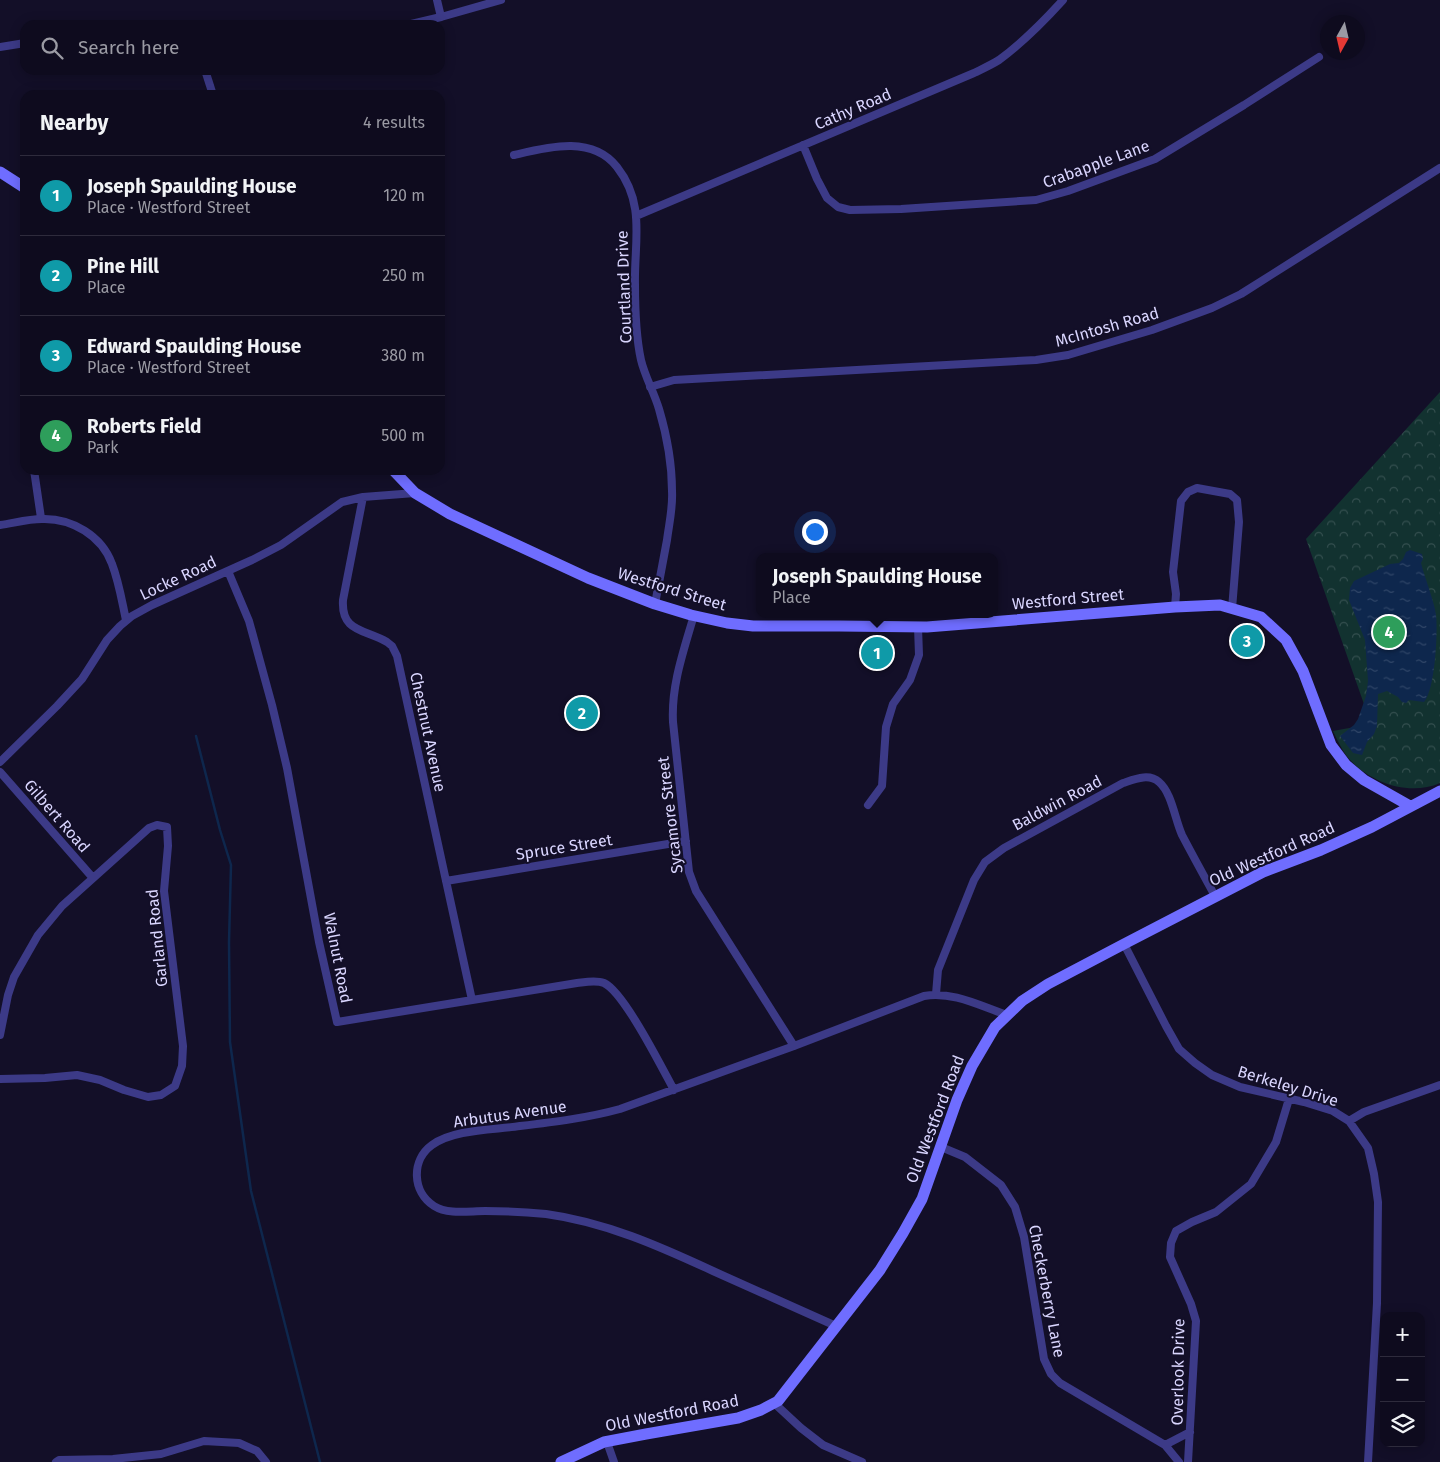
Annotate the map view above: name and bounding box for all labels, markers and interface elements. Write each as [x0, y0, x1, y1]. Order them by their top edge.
north arrow [1320, 15, 1365, 60]
search box [20, 20, 445, 75]
icon: search [38, 34, 66, 62]
text: Search here [78, 36, 179, 59]
street label: Cathy Road [812, 84, 894, 134]
text: Nearby [40, 110, 108, 136]
text: 4 results [363, 113, 425, 132]
street label: Crabapple Lane [1040, 136, 1152, 192]
text: Joseph Spaulding House [87, 175, 296, 198]
text: 1 [52, 186, 60, 205]
text: 120 m [383, 186, 425, 205]
text: Place · Westford Street [87, 198, 250, 217]
street label: Courtland Drive [613, 230, 635, 344]
text: Pine Hill [87, 255, 159, 278]
text: 2 [52, 266, 60, 285]
text: 250 m [382, 266, 425, 285]
text: Place [87, 278, 126, 297]
street label: McIntosh Road [1053, 303, 1161, 351]
text: Edward Spaulding House [87, 335, 301, 358]
text: 3 [52, 346, 60, 365]
text: 380 m [381, 346, 425, 365]
text: Place · Westford Street [87, 358, 250, 377]
text: Roberts Field [87, 415, 202, 438]
text: 4 [51, 426, 61, 445]
text: 500 m [381, 426, 425, 445]
text: Park [87, 438, 119, 457]
your location [802, 519, 828, 545]
street label: Locke Road [137, 552, 219, 604]
popup [756, 553, 998, 618]
street label: Westford Street [615, 563, 729, 615]
text: Joseph Spaulding House [772, 565, 982, 588]
street label: Westford Street [1011, 585, 1125, 613]
text: Place [772, 588, 811, 607]
pin: 4 [1373, 613, 1405, 651]
pin: 3 [1231, 622, 1263, 660]
pin: 1 [861, 634, 893, 672]
street label: Chestnut Avenue [406, 670, 450, 794]
pin: 2 [566, 694, 598, 732]
street label: Sycamore Street [653, 755, 687, 875]
street label: Baldwin Road [1009, 771, 1105, 835]
street label: Gilbert Road [20, 776, 94, 856]
street label: Old Westford Road [1206, 818, 1338, 890]
street label: Spruce Street [514, 830, 614, 864]
street label: Garland Road [142, 888, 172, 988]
street label: Walnut Road [320, 911, 356, 1005]
street label: Old Westford Road [902, 1052, 968, 1186]
street label: Berkeley Drive [1235, 1062, 1341, 1110]
street label: Arbutus Avenue [452, 1097, 568, 1131]
street label: Checkerberry Lane [1025, 1223, 1069, 1359]
map controls [1380, 1312, 1425, 1447]
button: + [1380, 1312, 1425, 1357]
street label: Overlook Drive [1168, 1318, 1188, 1426]
button: − [1380, 1357, 1425, 1402]
street label: Old Westford Road [604, 1391, 740, 1435]
button: layers [1380, 1402, 1425, 1447]

